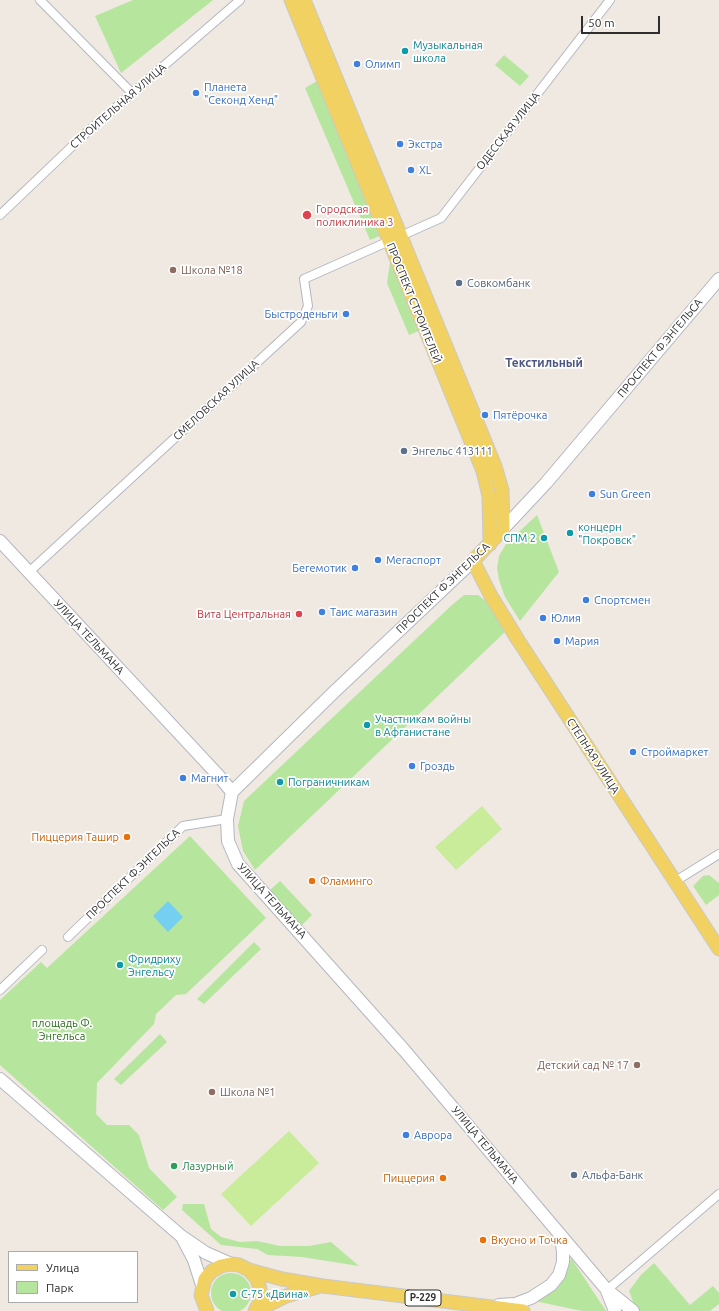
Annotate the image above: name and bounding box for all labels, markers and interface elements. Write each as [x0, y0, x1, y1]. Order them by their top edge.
scale bar [583, 8, 662, 34]
text: 50 m [588, 16, 615, 29]
place label: Музыкальная школа [413, 38, 483, 64]
marker: Музыкальная школа [400, 46, 410, 56]
place label: Олимп [365, 57, 401, 71]
marker: Олимп [352, 59, 362, 69]
street label: СТРОИТЕЛЬНАЯ УЛИЦА [67, 61, 169, 151]
place label: Планета "Секонд Хенд" [204, 80, 278, 106]
marker: Планета "Секонд Хенд" [191, 88, 201, 98]
street label: ОДЕССКАЯ УЛИЦА [473, 89, 543, 173]
place label: Экстра [408, 137, 442, 151]
marker: Экстра [395, 139, 405, 149]
place label: XL [419, 163, 431, 177]
marker: XL [406, 165, 416, 175]
place label: Городская поликлиника 3 [316, 202, 394, 228]
marker: Городская поликлиника 3 [301, 209, 313, 221]
street label: ПРОСПЕКТ СТРОИТЕЛЕЙ [384, 241, 444, 365]
place label: Школа №18 [181, 263, 243, 277]
marker: Школа №18 [168, 265, 178, 275]
place label: Совкомбанк [467, 276, 530, 290]
marker: Совкомбанк [454, 278, 464, 288]
street label: ПРОСПЕКТ Ф.ЭНГЕЛЬСА [615, 296, 705, 400]
place label: Быстроденьги [264, 307, 338, 321]
marker: Быстроденьги [341, 309, 351, 319]
district label: Текстильный [505, 356, 583, 370]
street label: СМЕЛОВСКАЯ УЛИЦА [170, 357, 262, 443]
place label: Пятёрочка [493, 408, 547, 422]
marker: Пятёрочка [480, 410, 490, 420]
place label: Энгельс 413111 [412, 444, 493, 458]
marker: Энгельс 413111 [399, 446, 409, 456]
place label: Sun Green [600, 487, 651, 501]
marker: Sun Green [587, 489, 597, 499]
place label: концерн "Покровск" [578, 520, 636, 546]
marker: концерн "Покровск" [565, 528, 575, 538]
place label: СПМ 2 [503, 531, 536, 545]
marker: СПМ 2 [539, 533, 549, 543]
street label: ПРОСПЕКТ Ф.ЭНГЕЛЬСА [393, 540, 493, 636]
place label: Мегаспорт [386, 553, 441, 567]
marker: Мегаспорт [373, 555, 383, 565]
place label: Бегемотик [292, 561, 347, 575]
marker: Бегемотик [350, 563, 360, 573]
place label: Спортсмен [594, 593, 650, 607]
marker: Спортсмен [581, 595, 591, 605]
street label: УЛИЦА ТЕЛЬМАНА [51, 597, 127, 677]
place label: Таис магазин [330, 605, 397, 619]
place label: Вита Центральная [197, 607, 291, 621]
marker: Таис магазин [317, 607, 327, 617]
marker: Вита Центральная [294, 609, 304, 619]
place label: Юлия [551, 611, 581, 625]
marker: Юлия [538, 613, 548, 623]
place label: Мария [565, 634, 599, 648]
marker: Мария [552, 636, 562, 646]
place label: Участникам войны в Афганистане [375, 712, 471, 738]
street label: СТЕПНАЯ УЛИЦА [564, 716, 622, 796]
marker: Участникам войны в Афганистане [362, 720, 372, 730]
place label: Строймаркет [641, 745, 708, 759]
marker: Строймаркет [628, 747, 638, 757]
place label: Гроздь [420, 759, 455, 773]
marker: Гроздь [407, 761, 417, 771]
place label: Магнит [191, 771, 228, 785]
marker: Магнит [178, 773, 188, 783]
place label: Пограничникам [288, 775, 369, 789]
marker: Пограничникам [275, 777, 285, 787]
street label: ПРОСПЕКТ Ф.ЭНГЕЛЬСА [83, 826, 183, 922]
place label: Пиццерия Ташир [31, 830, 119, 844]
marker: Пиццерия Ташир [122, 832, 132, 842]
street label: УЛИЦА ТЕЛЬМАНА [235, 861, 309, 941]
place label: Фламинго [320, 874, 373, 888]
marker: Фламинго [307, 876, 317, 886]
place label: Фридриху Энгельсу [128, 952, 181, 978]
marker: Фридриху Энгельсу [115, 960, 125, 970]
park label: площадь Ф. Энгельса [32, 1016, 92, 1042]
place label: Детский сад № 17 [537, 1058, 629, 1072]
marker: Детский сад № 17 [632, 1060, 642, 1070]
place label: Школа №1 [220, 1085, 275, 1099]
marker: Школа №1 [207, 1087, 217, 1097]
street label: УЛИЦА ТЕЛЬМАНА [449, 1104, 521, 1186]
place label: Аврора [414, 1128, 452, 1142]
marker: Аврора [401, 1130, 411, 1140]
place label: Лазурный [182, 1159, 233, 1173]
marker: Лазурный [169, 1161, 179, 1171]
place label: Альфа-Банк [582, 1168, 643, 1182]
marker: Альфа-Банк [569, 1170, 579, 1180]
place label: Пиццерия [383, 1171, 435, 1185]
marker: Пиццерия [438, 1173, 448, 1183]
place label: Вкусно и Точка [491, 1233, 568, 1247]
marker: Вкусно и Точка [478, 1235, 488, 1245]
legend [8, 1251, 138, 1303]
text: Улица [46, 1261, 79, 1274]
text: Парк [46, 1281, 74, 1294]
place label: С-75 «Двина» [241, 1287, 308, 1301]
marker: С-75 «Двина» [228, 1289, 238, 1299]
road number: Р-229 [405, 1290, 441, 1306]

